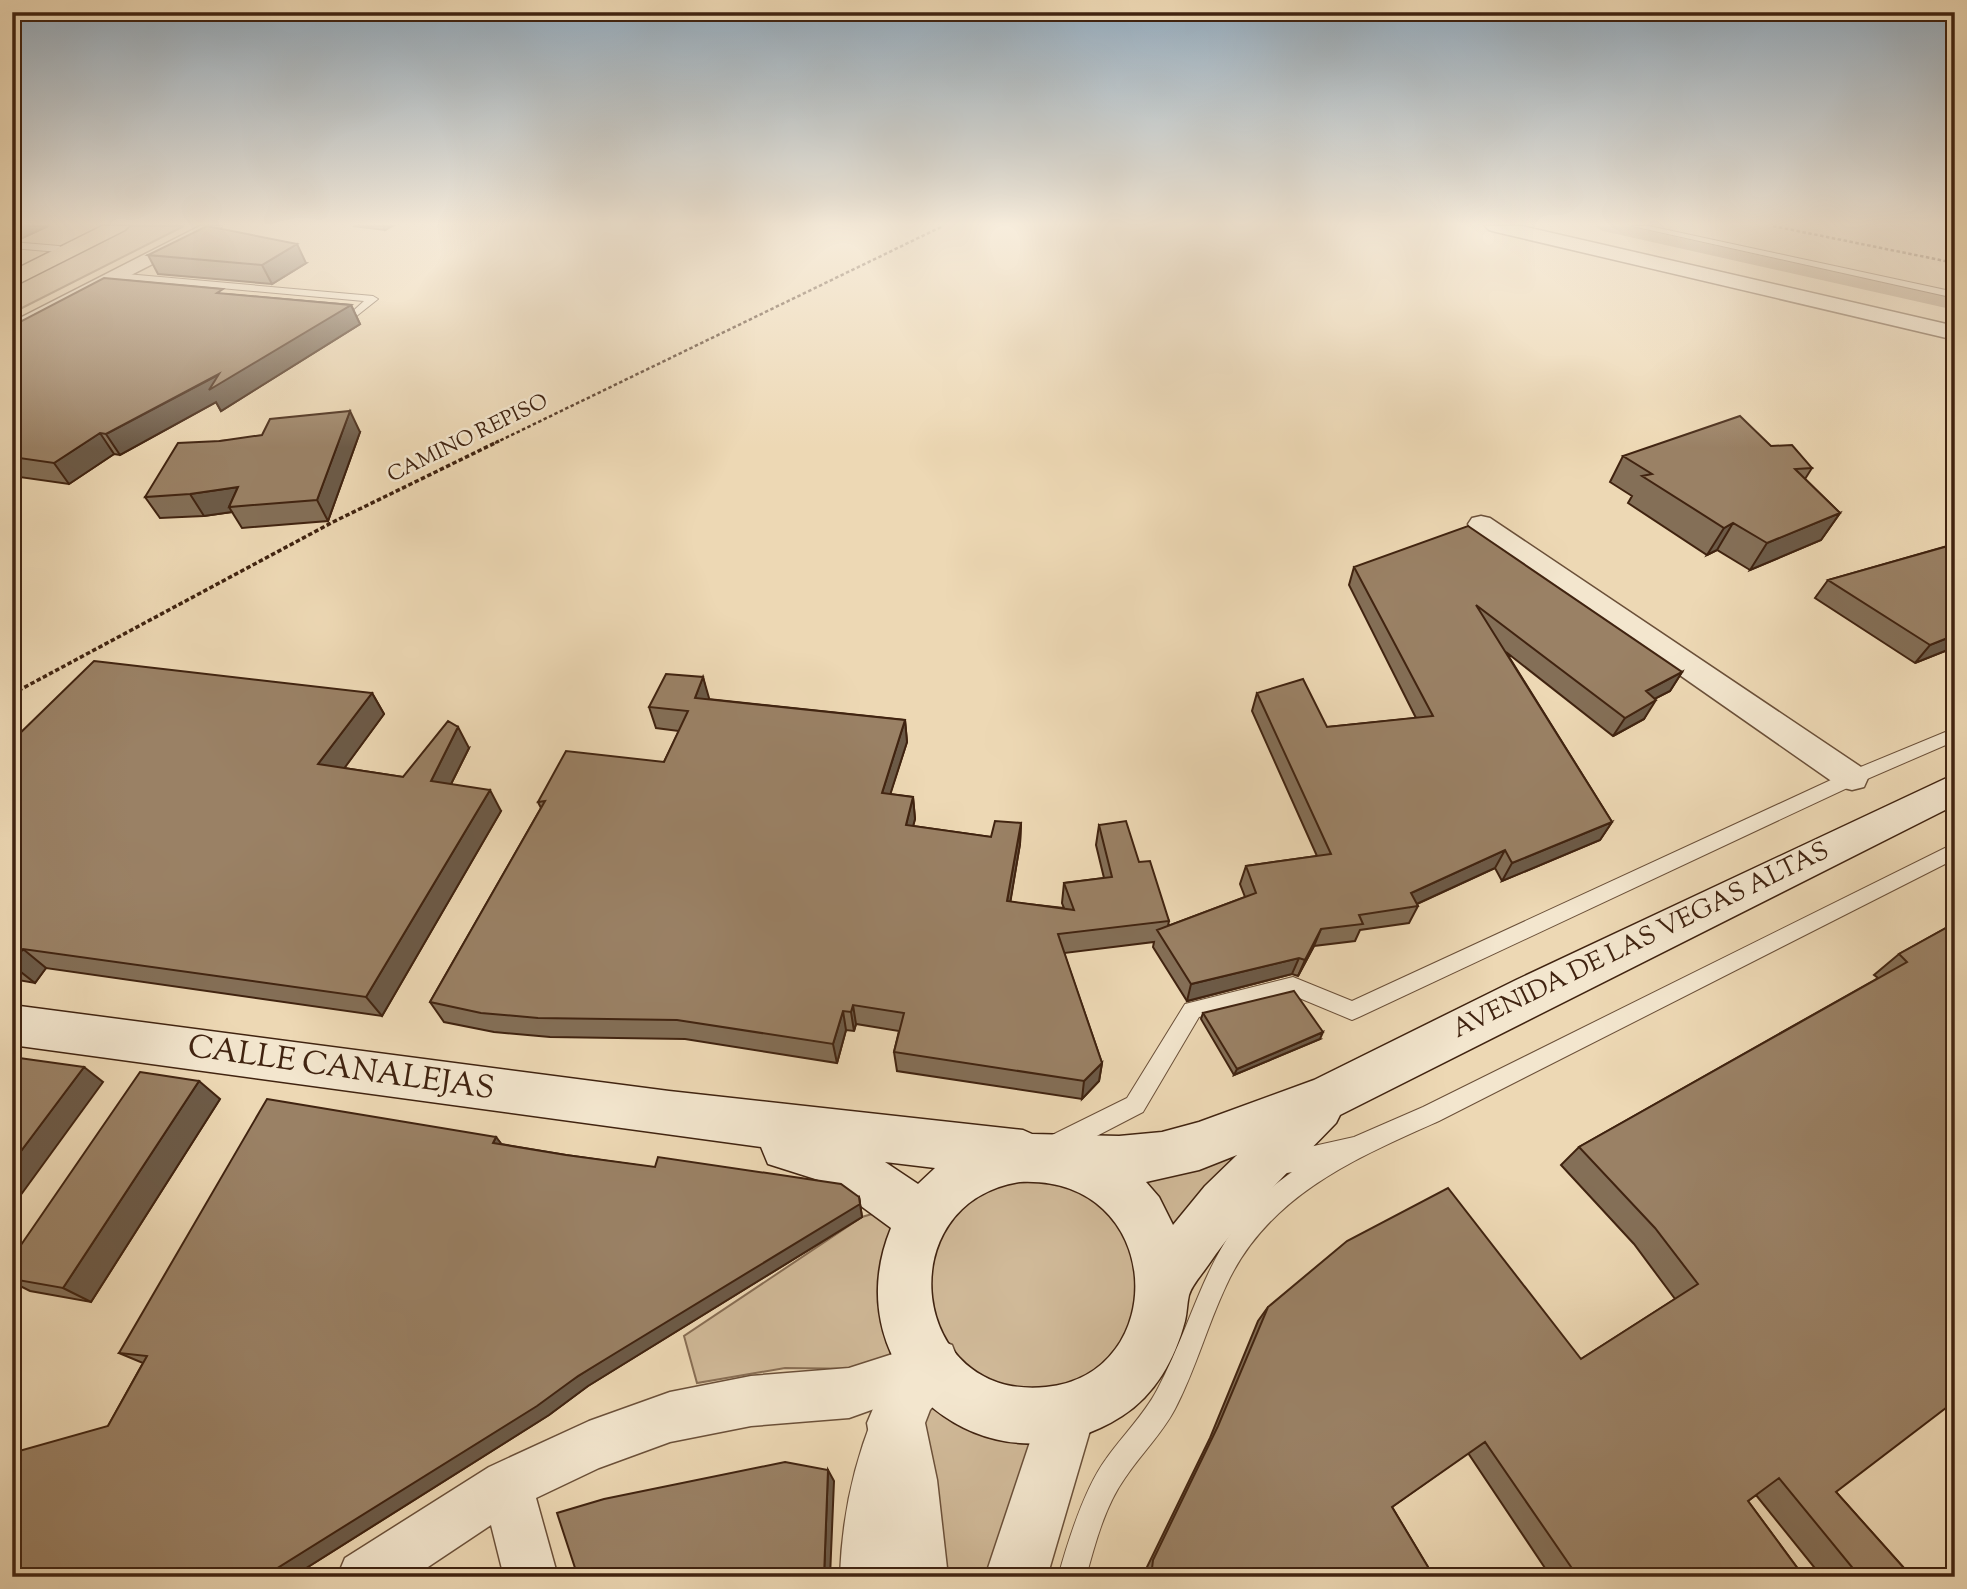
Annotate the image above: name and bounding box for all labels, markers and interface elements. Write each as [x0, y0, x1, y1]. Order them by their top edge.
street label: CAMINO REPISO [383, 387, 553, 491]
street label: AVENIDA DE LAS VEGAS ALTAS [1446, 833, 1836, 1049]
street label: CALLE CANALEJAS [185, 1025, 497, 1113]

